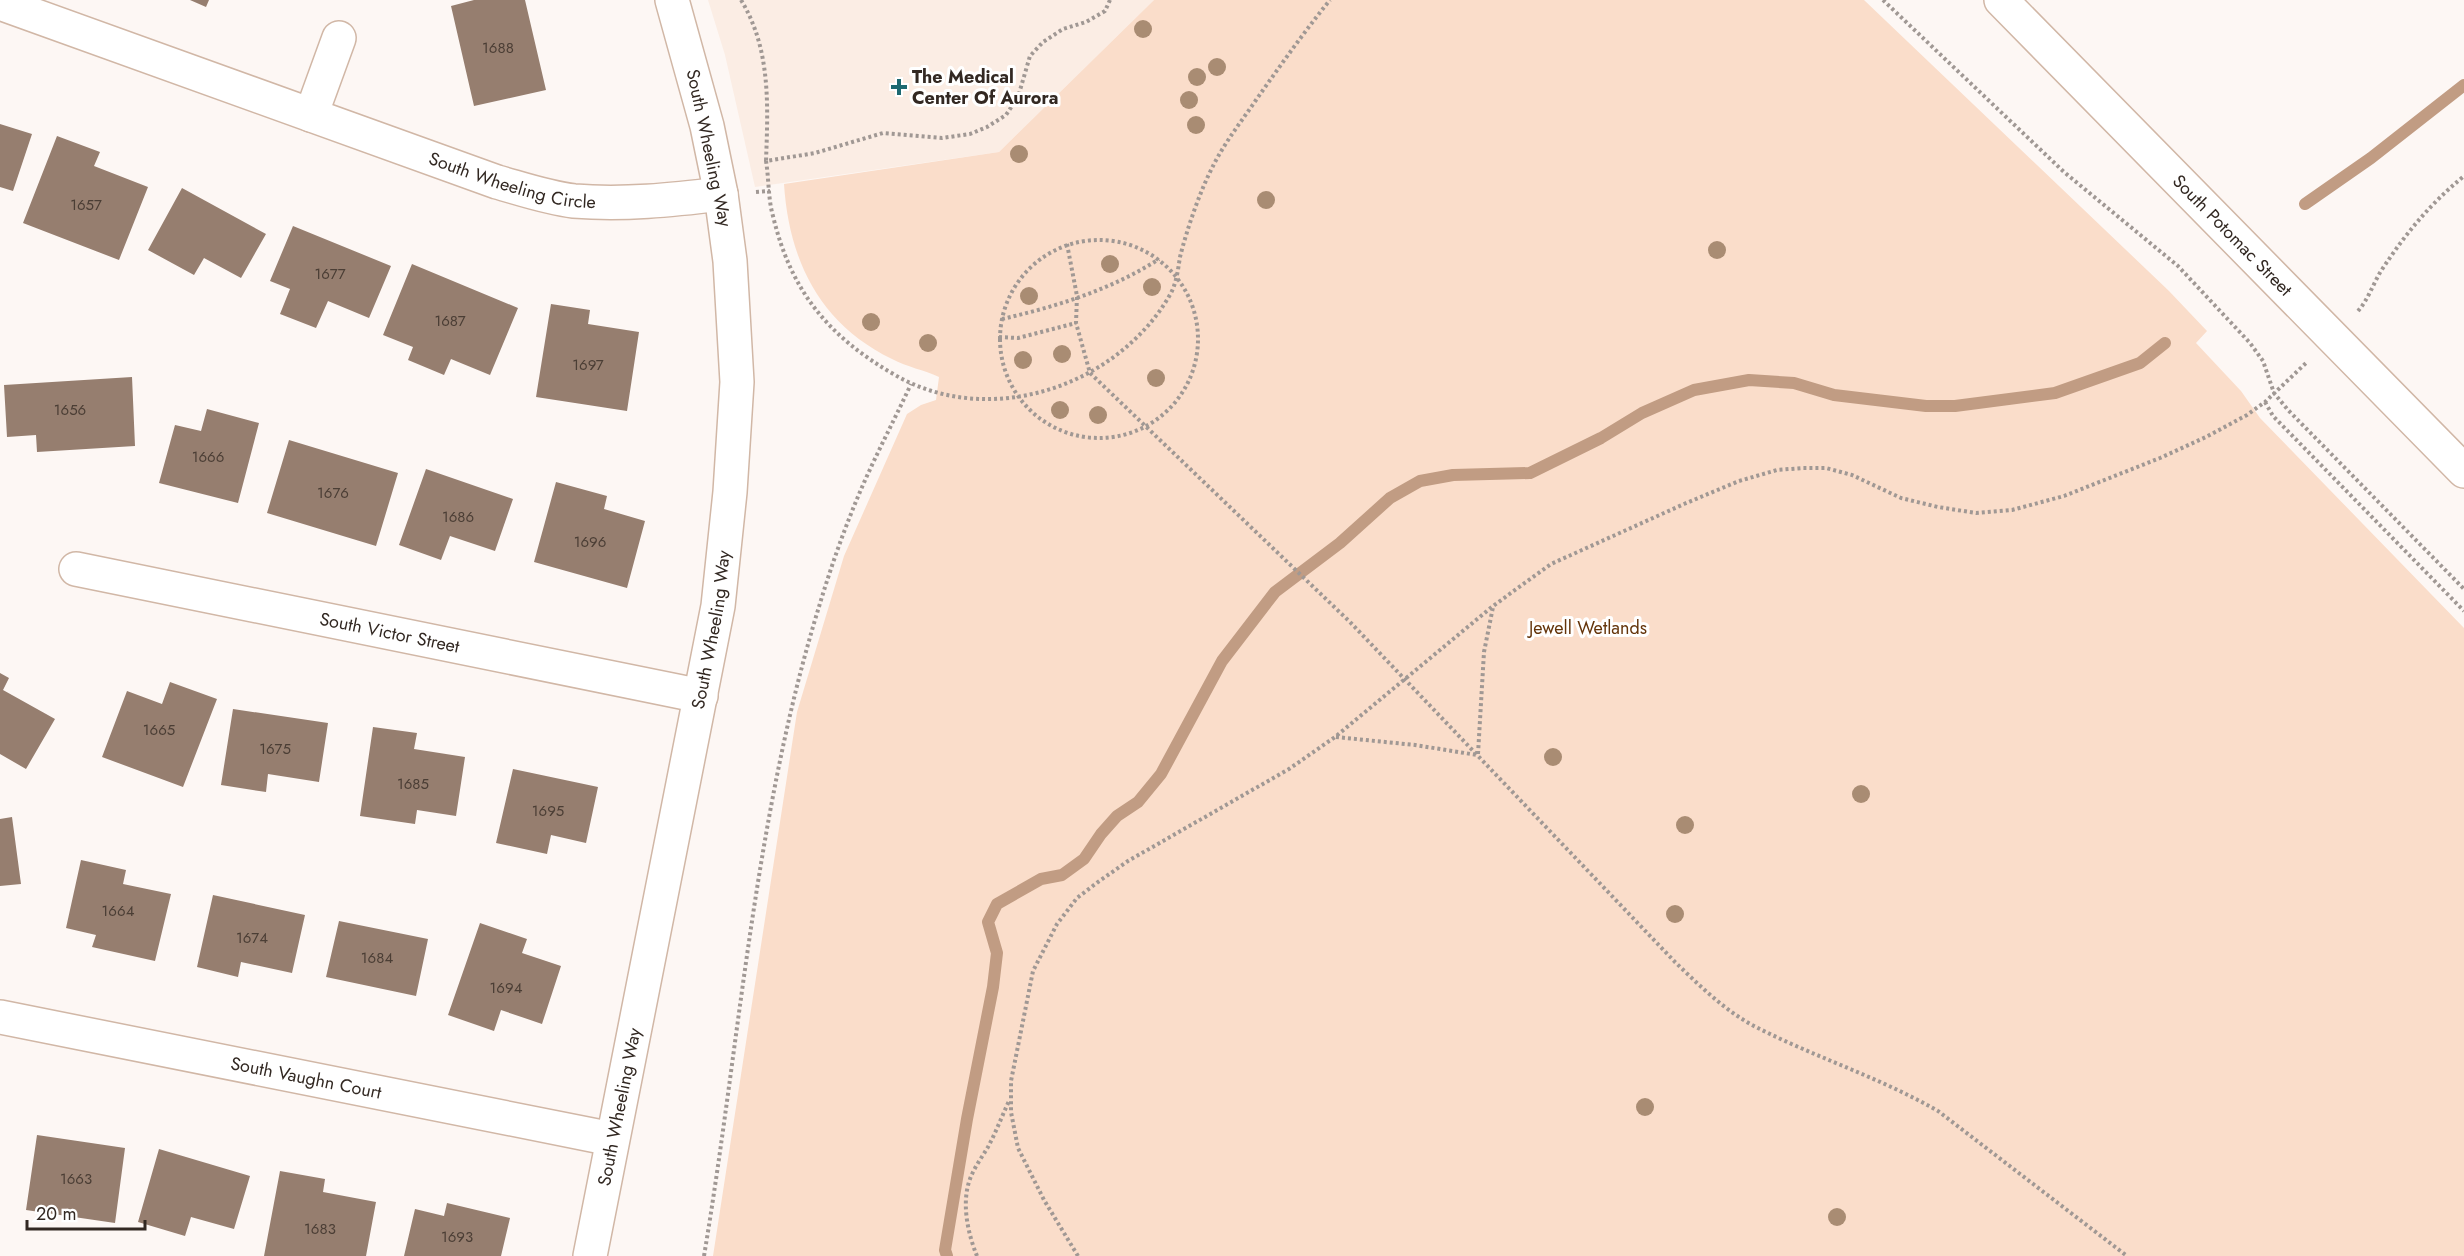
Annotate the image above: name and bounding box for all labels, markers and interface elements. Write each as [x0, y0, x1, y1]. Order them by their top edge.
house number: 1688 [482, 37, 514, 59]
place label: The Medical Center Of Aurora [912, 64, 1059, 111]
street label: South Wheeling Way [680, 67, 738, 229]
marker: The Medical Center Of Aurora [890, 78, 908, 96]
street label: South Wheeling Circle [425, 145, 596, 215]
street label: South Potomac Street [2166, 169, 2299, 302]
house number: 1657 [70, 194, 102, 216]
house number: 1677 [314, 263, 346, 285]
house number: 1687 [434, 310, 466, 332]
house number: 1697 [572, 354, 604, 376]
house number: 1656 [54, 399, 86, 421]
house number: 1666 [192, 446, 224, 468]
house number: 1676 [317, 482, 349, 504]
house number: 1686 [442, 506, 474, 528]
house number: 1696 [574, 531, 606, 553]
street label: South Wheeling Way [685, 549, 737, 711]
street label: South Victor Street [317, 606, 463, 660]
park label: Jewell Wetlands [1527, 615, 1647, 641]
house number: 1665 [143, 719, 175, 741]
house number: 1675 [259, 738, 291, 760]
house number: 1685 [397, 773, 429, 795]
house number: 1695 [532, 800, 564, 822]
house number: 1664 [102, 900, 135, 922]
house number: 1674 [236, 927, 268, 949]
house number: 1684 [361, 947, 393, 969]
house number: 1694 [490, 977, 523, 999]
street label: South Wheeling Way [591, 1025, 648, 1188]
street label: South Vaughn Court [228, 1050, 384, 1106]
house number: 1663 [60, 1168, 92, 1190]
scale bar [27, 1193, 146, 1231]
text: 20 m [36, 1201, 76, 1227]
house number: 1683 [304, 1218, 336, 1240]
house number: 1693 [441, 1226, 473, 1248]

